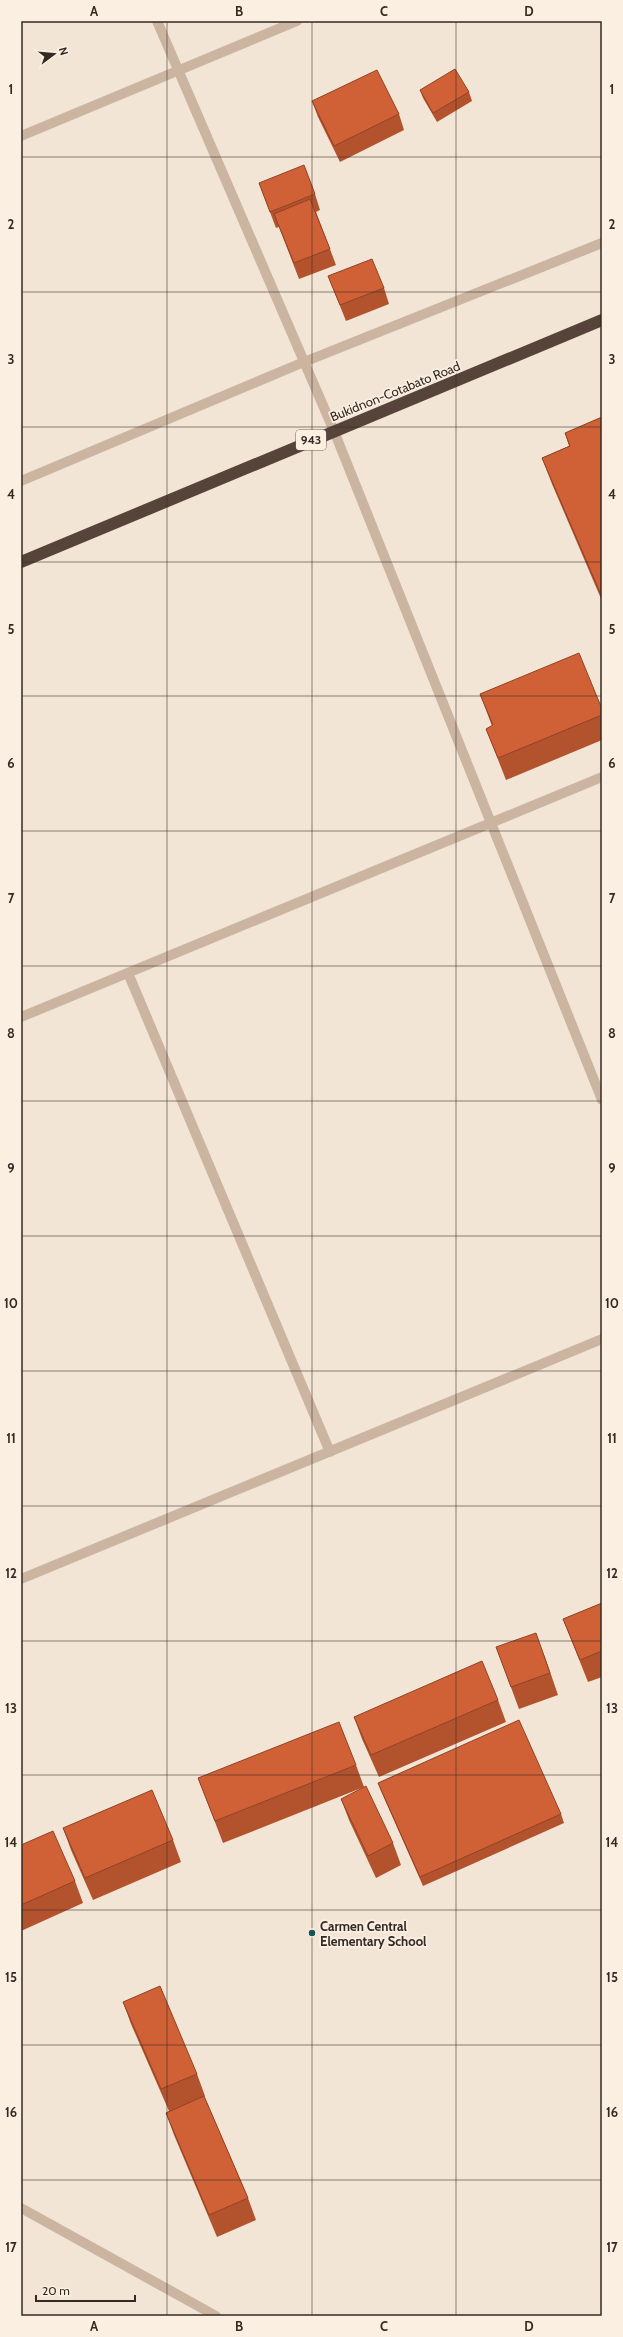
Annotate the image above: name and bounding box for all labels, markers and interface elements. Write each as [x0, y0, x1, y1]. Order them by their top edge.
text: A [90, 3, 99, 19]
text: B [235, 3, 243, 19]
text: C [380, 3, 388, 19]
text: D [524, 3, 534, 19]
north arrow [34, 34, 74, 74]
text: N [56, 46, 71, 57]
text: 1 [9, 81, 13, 97]
text: 1 [610, 81, 614, 97]
text: 2 [8, 216, 15, 232]
text: 2 [609, 216, 616, 232]
text: 3 [7, 351, 15, 367]
text: 3 [608, 351, 616, 367]
street label: Bukidnon-Cotabato Road [328, 358, 462, 424]
road number: 943 [296, 430, 326, 450]
text: 4 [7, 486, 15, 502]
text: 4 [608, 486, 616, 502]
text: 5 [8, 621, 15, 637]
text: 5 [609, 621, 616, 637]
text: 6 [7, 755, 15, 771]
text: 6 [608, 755, 616, 771]
text: 7 [8, 890, 15, 906]
text: 7 [609, 890, 616, 906]
text: 8 [7, 1025, 15, 1041]
text: 8 [608, 1025, 616, 1041]
text: 9 [7, 1160, 15, 1176]
text: 9 [608, 1160, 616, 1176]
text: 10 [4, 1295, 18, 1311]
text: 10 [605, 1295, 619, 1311]
text: 11 [6, 1430, 16, 1446]
text: 11 [607, 1430, 617, 1446]
text: 12 [5, 1565, 17, 1581]
text: 12 [606, 1565, 618, 1581]
text: 13 [5, 1700, 17, 1716]
text: 13 [606, 1700, 618, 1716]
text: 14 [5, 1834, 17, 1850]
text: 14 [606, 1834, 618, 1850]
place label: Carmen Central Elementary School [320, 1918, 427, 1949]
marker: Carmen Central Elementary School [307, 1928, 317, 1938]
text: 15 [5, 1969, 17, 1985]
text: 15 [606, 1969, 618, 1985]
text: 16 [5, 2104, 17, 2120]
text: 16 [606, 2104, 618, 2120]
text: 17 [5, 2239, 17, 2255]
text: 17 [606, 2239, 618, 2255]
scale bar [36, 2277, 135, 2303]
text: 20 m [42, 2283, 70, 2298]
text: A [90, 2318, 99, 2334]
text: B [235, 2318, 243, 2334]
text: C [380, 2318, 388, 2334]
text: D [524, 2318, 534, 2334]

